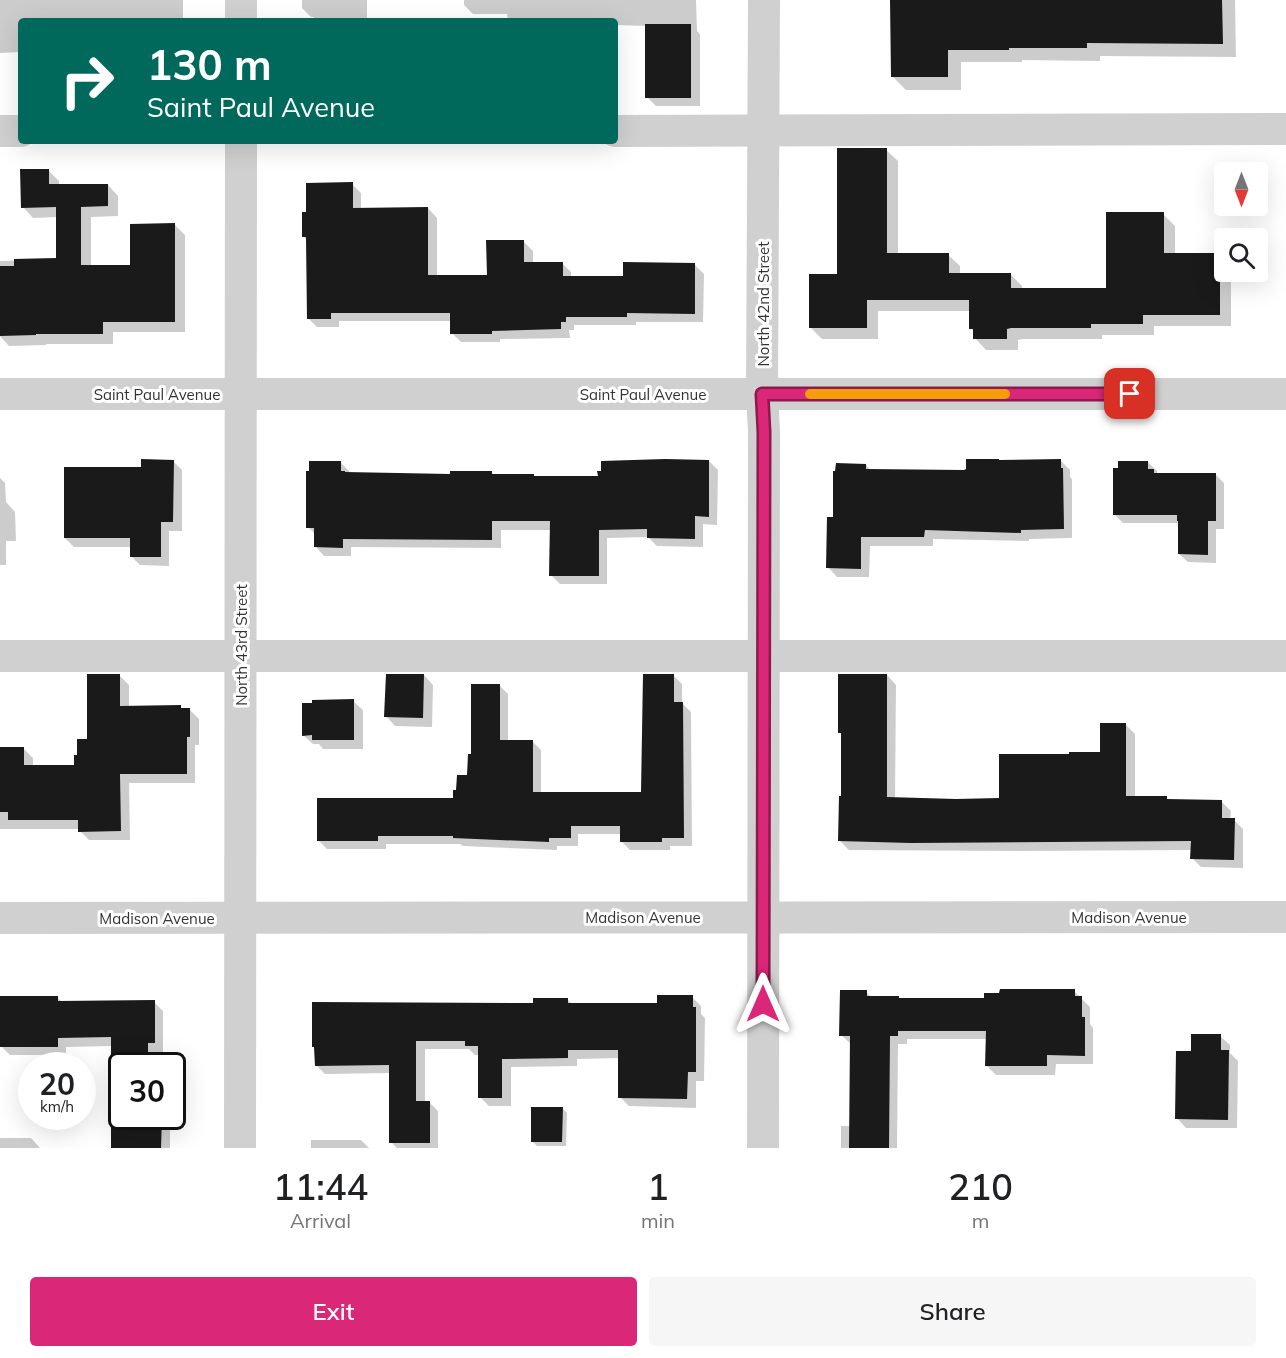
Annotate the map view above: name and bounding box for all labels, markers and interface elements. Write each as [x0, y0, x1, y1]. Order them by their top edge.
text: 130 m [147, 38, 272, 91]
icon: right [48, 42, 126, 120]
text: Saint Paul Avenue [147, 90, 375, 124]
north arrow [1214, 162, 1268, 216]
map controls [1214, 162, 1268, 282]
button: search [1214, 228, 1268, 282]
street label: North 42nd Street [754, 242, 773, 366]
pin [1104, 368, 1155, 419]
icon: arrive [1113, 377, 1146, 410]
street label: Saint Paul Avenue [94, 385, 220, 404]
street label: Saint Paul Avenue [580, 385, 706, 404]
street label: North 43rd Street [232, 584, 251, 706]
street label: Madison Avenue [585, 908, 701, 927]
street label: Madison Avenue [1071, 908, 1187, 927]
street label: Madison Avenue [99, 909, 215, 928]
position arrow [731, 972, 795, 1036]
speed limit sign: 30 [108, 1052, 186, 1130]
text: 20 [39, 1065, 75, 1103]
text: km/h [40, 1097, 74, 1116]
text: 11:44 [273, 1164, 368, 1209]
text: 1 [647, 1164, 669, 1209]
text: 210 [948, 1164, 1013, 1209]
text: Arrival [290, 1208, 351, 1233]
text: min [641, 1208, 675, 1233]
text: m [972, 1208, 989, 1233]
button: Exit [30, 1277, 637, 1346]
button: Share [649, 1277, 1256, 1346]

